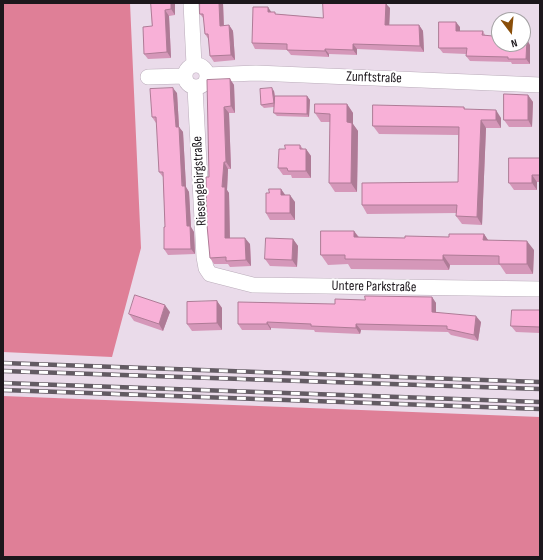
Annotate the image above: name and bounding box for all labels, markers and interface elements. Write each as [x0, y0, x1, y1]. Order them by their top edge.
north arrow [491, 12, 531, 52]
text: N [510, 36, 519, 50]
street label: Zunftstraße [346, 69, 402, 87]
street label: Riesengebirgstraße [189, 136, 211, 226]
street label: Untere Parkstraße [331, 278, 417, 296]

